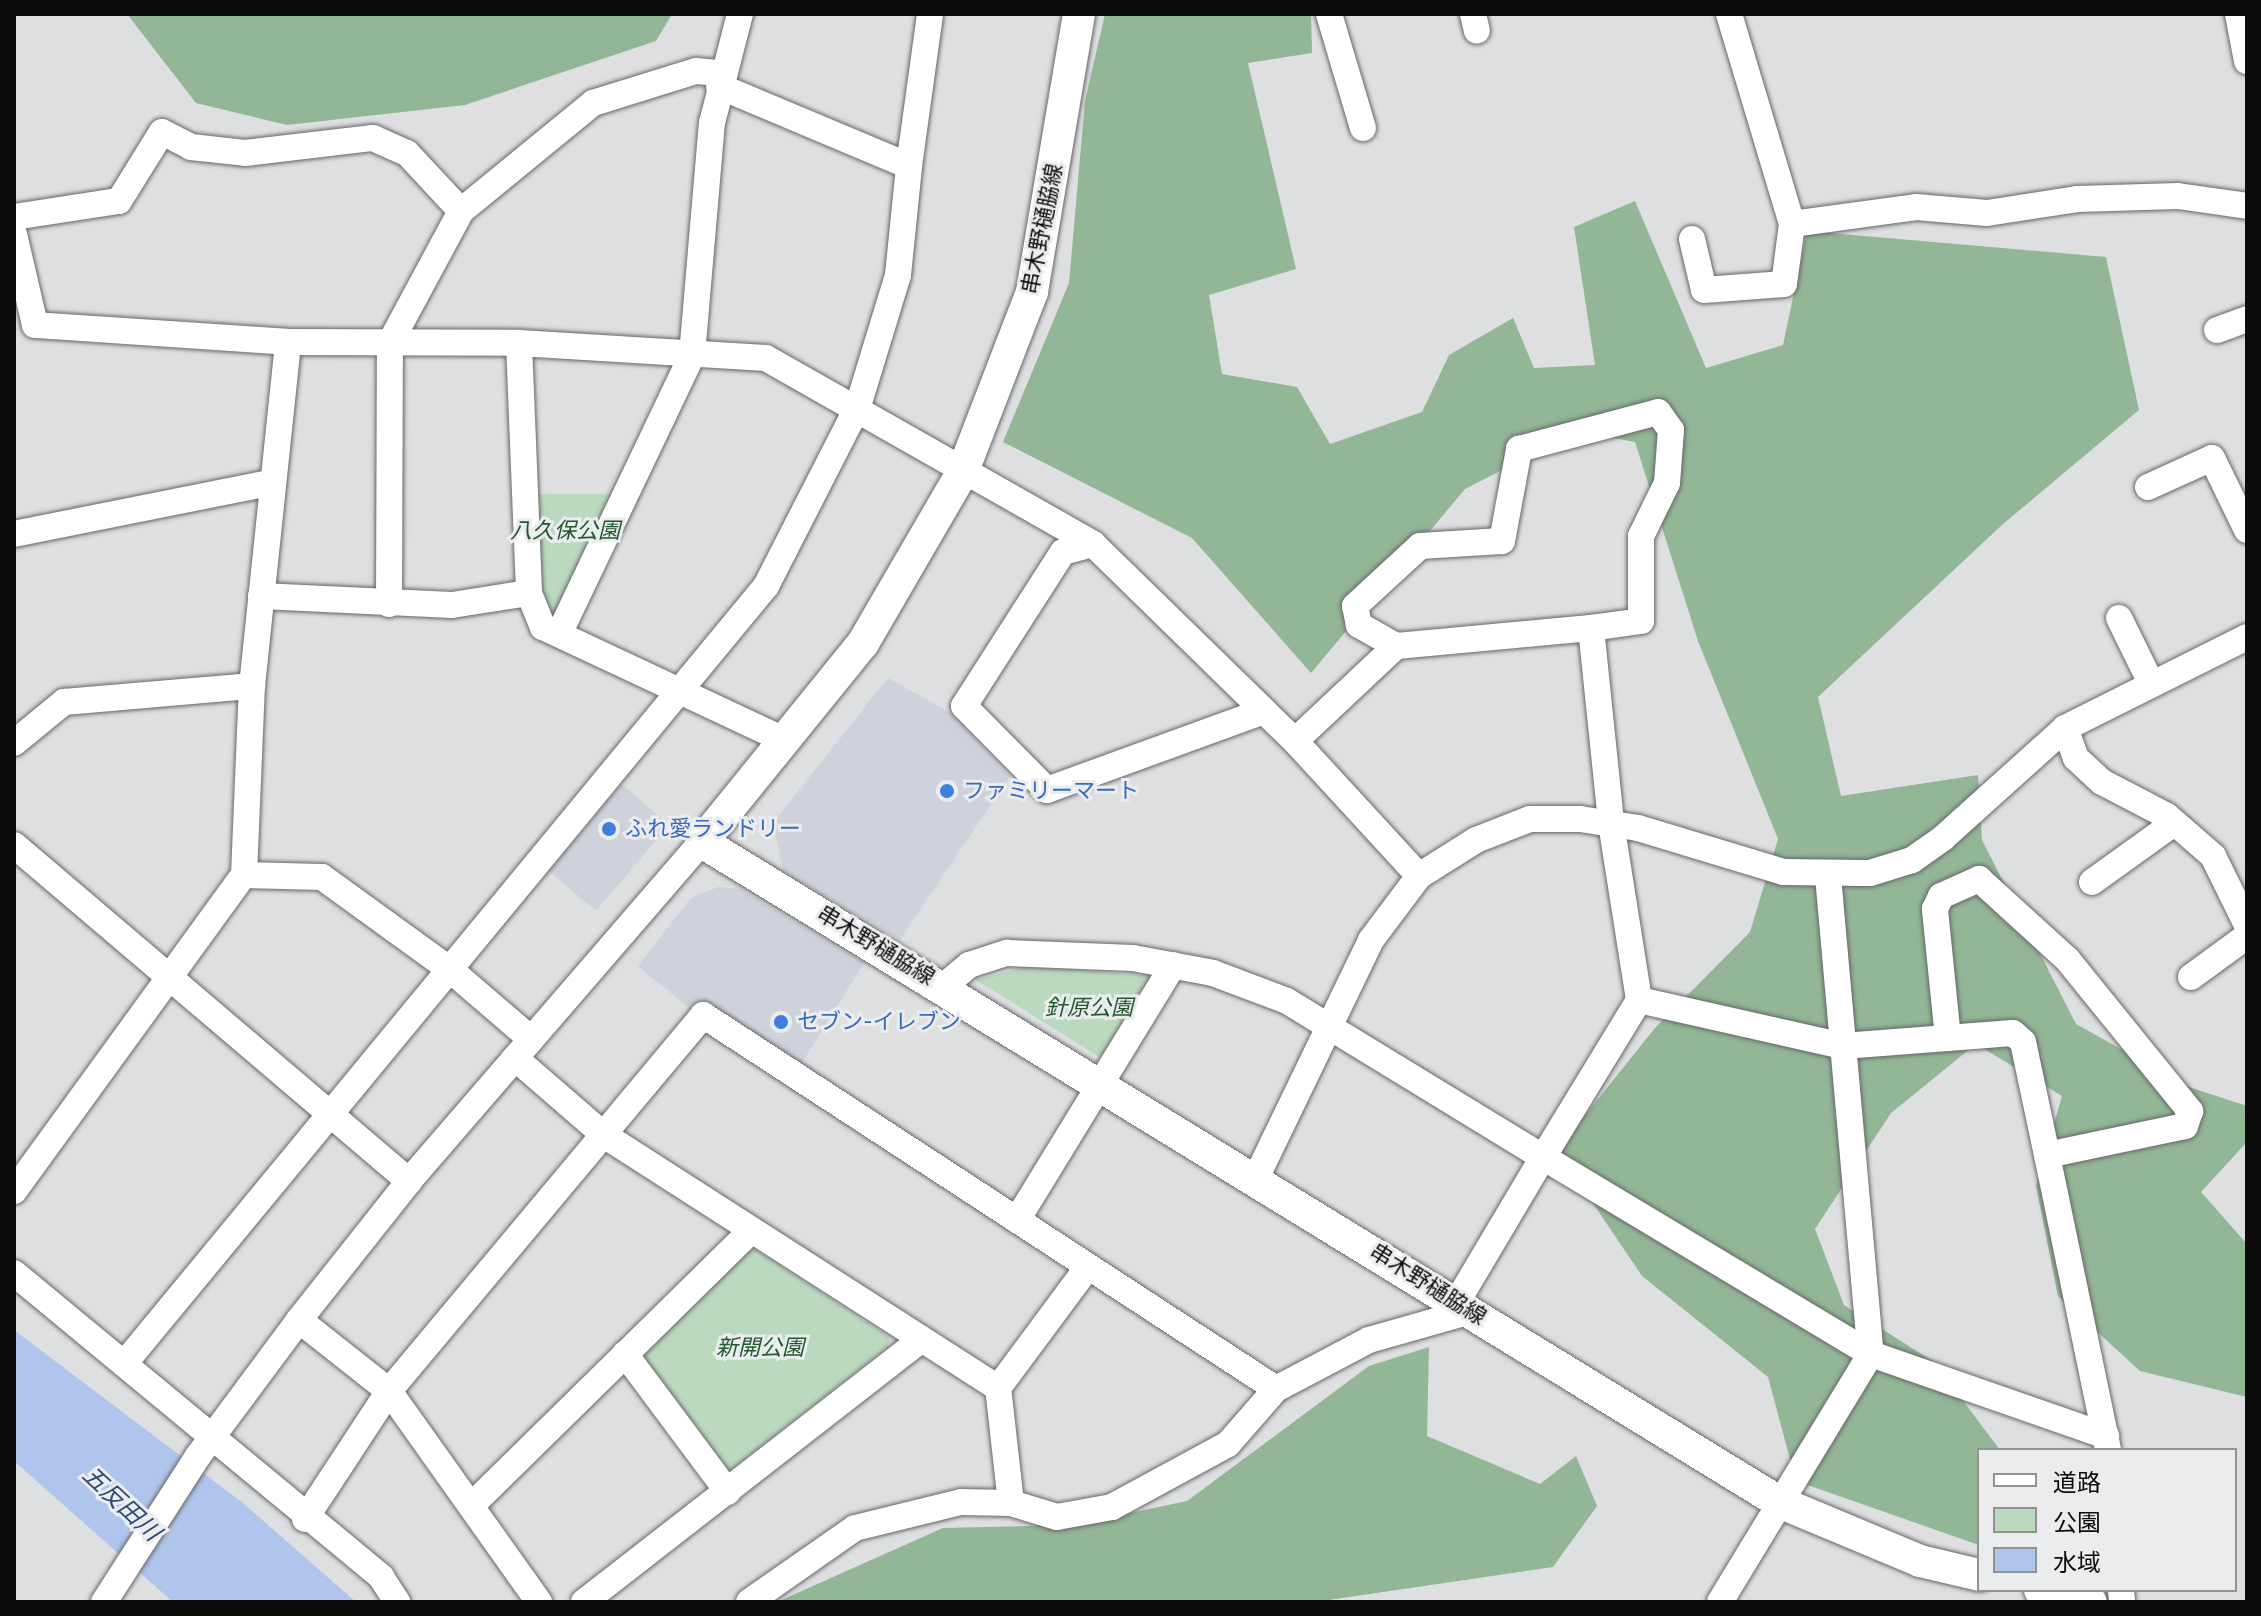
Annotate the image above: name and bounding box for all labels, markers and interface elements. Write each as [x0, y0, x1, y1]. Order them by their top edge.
street label: 串木野樋脇線 [1016, 162, 1068, 296]
park label: 八久保公園 [510, 518, 620, 544]
place label: ファミリーマート [963, 778, 1139, 804]
marker: ファミリーマート [938, 782, 956, 800]
place label: ふれ愛ランドリー [625, 816, 801, 842]
marker: ふれ愛ランドリー [600, 820, 618, 838]
street label: 串木野樋脇線 [813, 900, 939, 990]
park label: 針原公園 [1045, 995, 1133, 1021]
place label: セブン-イレブン [797, 1009, 961, 1035]
marker: セブン-イレブン [772, 1013, 790, 1031]
street label: 串木野樋脇線 [1365, 1238, 1491, 1330]
park label: 新開公園 [716, 1335, 804, 1361]
legend [1977, 1448, 2237, 1592]
water label: 五反田川 [76, 1461, 166, 1547]
text: 道路 [2053, 1469, 2101, 1497]
text: 公園 [2053, 1509, 2101, 1537]
text: 水域 [2053, 1549, 2101, 1577]

